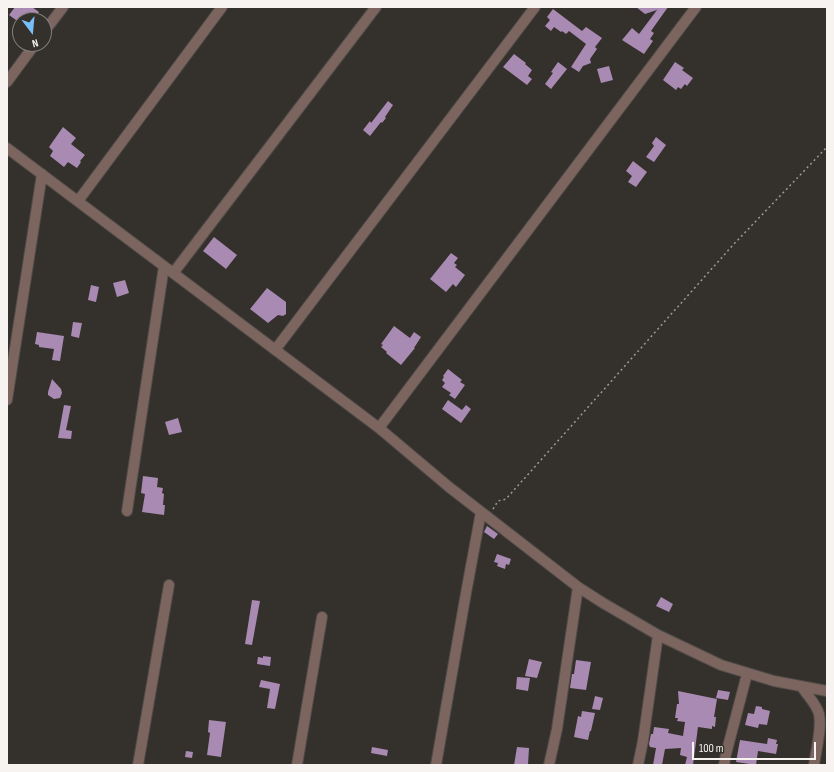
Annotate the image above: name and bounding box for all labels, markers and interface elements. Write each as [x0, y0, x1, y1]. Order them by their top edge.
north arrow [12, 12, 52, 52]
text: N [31, 36, 40, 50]
scale bar [694, 734, 818, 760]
text: 100 m [699, 741, 724, 756]

